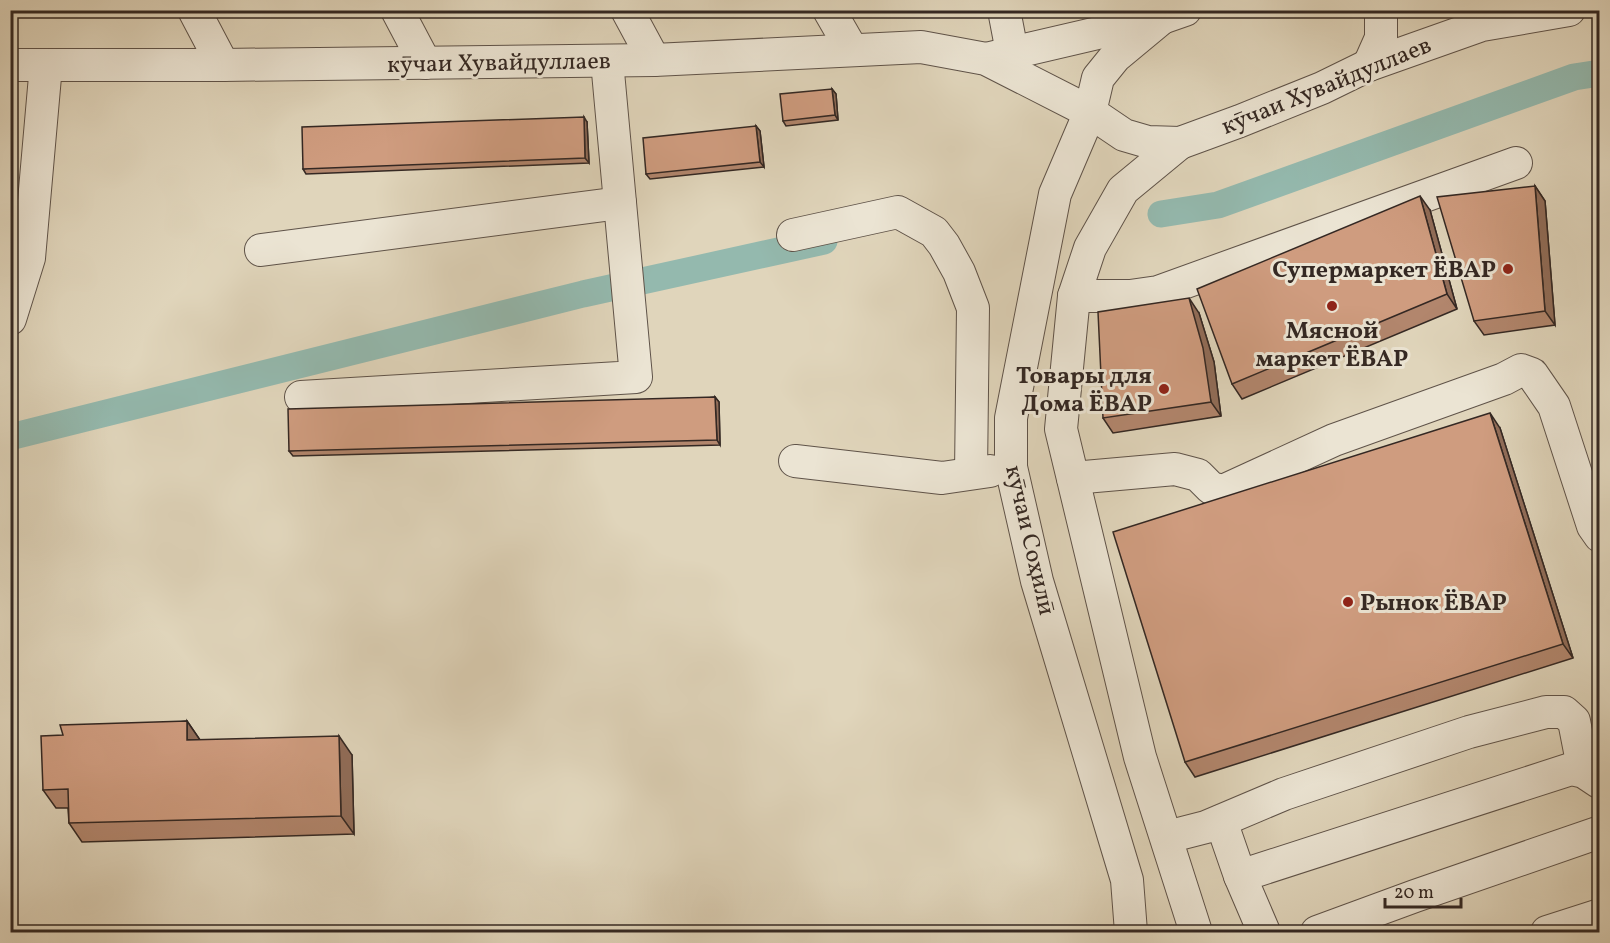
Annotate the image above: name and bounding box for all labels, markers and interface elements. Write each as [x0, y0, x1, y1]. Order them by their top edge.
street label: кӯчаи Хувайдуллаев [1217, 29, 1437, 145]
street label: кӯчаи Хувайдуллаев [387, 45, 611, 83]
place label: Супермаркет ЁВАР [1272, 254, 1496, 288]
marker: Супермаркет ЁВАР [1501, 262, 1515, 276]
marker: Мясной маркет ЁВАР [1325, 299, 1339, 313]
place label: Мясной маркет ЁВАР [1256, 315, 1408, 377]
place label: Товары для Дома ЁВАР [1016, 360, 1152, 422]
marker: Товары для Дома ЁВАР [1157, 382, 1171, 396]
street label: кӯчаи Соҳилӣ [995, 462, 1063, 619]
place label: Рынок ЁВАР [1360, 587, 1507, 621]
marker: Рынок ЁВАР [1341, 595, 1355, 609]
scale bar [1385, 871, 1462, 909]
text: 20 m [1394, 881, 1434, 906]

